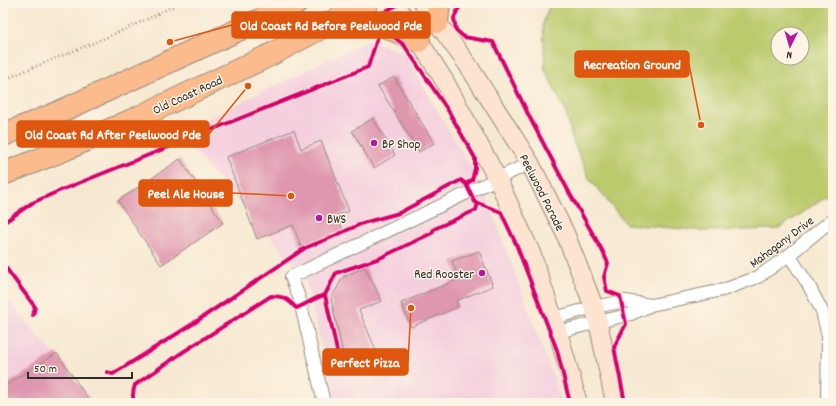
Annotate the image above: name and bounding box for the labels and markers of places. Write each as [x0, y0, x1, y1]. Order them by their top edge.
callout: Old Coast Rd Before Peelwood Pde [232, 12, 430, 38]
callout: Recreation Ground [575, 51, 689, 77]
callout: Old Coast Rd After Peelwood Pde [17, 121, 209, 147]
place label: BP Shop [382, 136, 421, 155]
marker: BP Shop [369, 138, 379, 148]
callout: Peel Ale House [139, 180, 232, 206]
place label: BWS [327, 211, 347, 230]
marker: BWS [314, 213, 324, 223]
place label: Red Rooster [414, 266, 474, 285]
marker: Red Rooster [477, 268, 487, 278]
callout: Perfect Pizza [323, 349, 408, 375]

